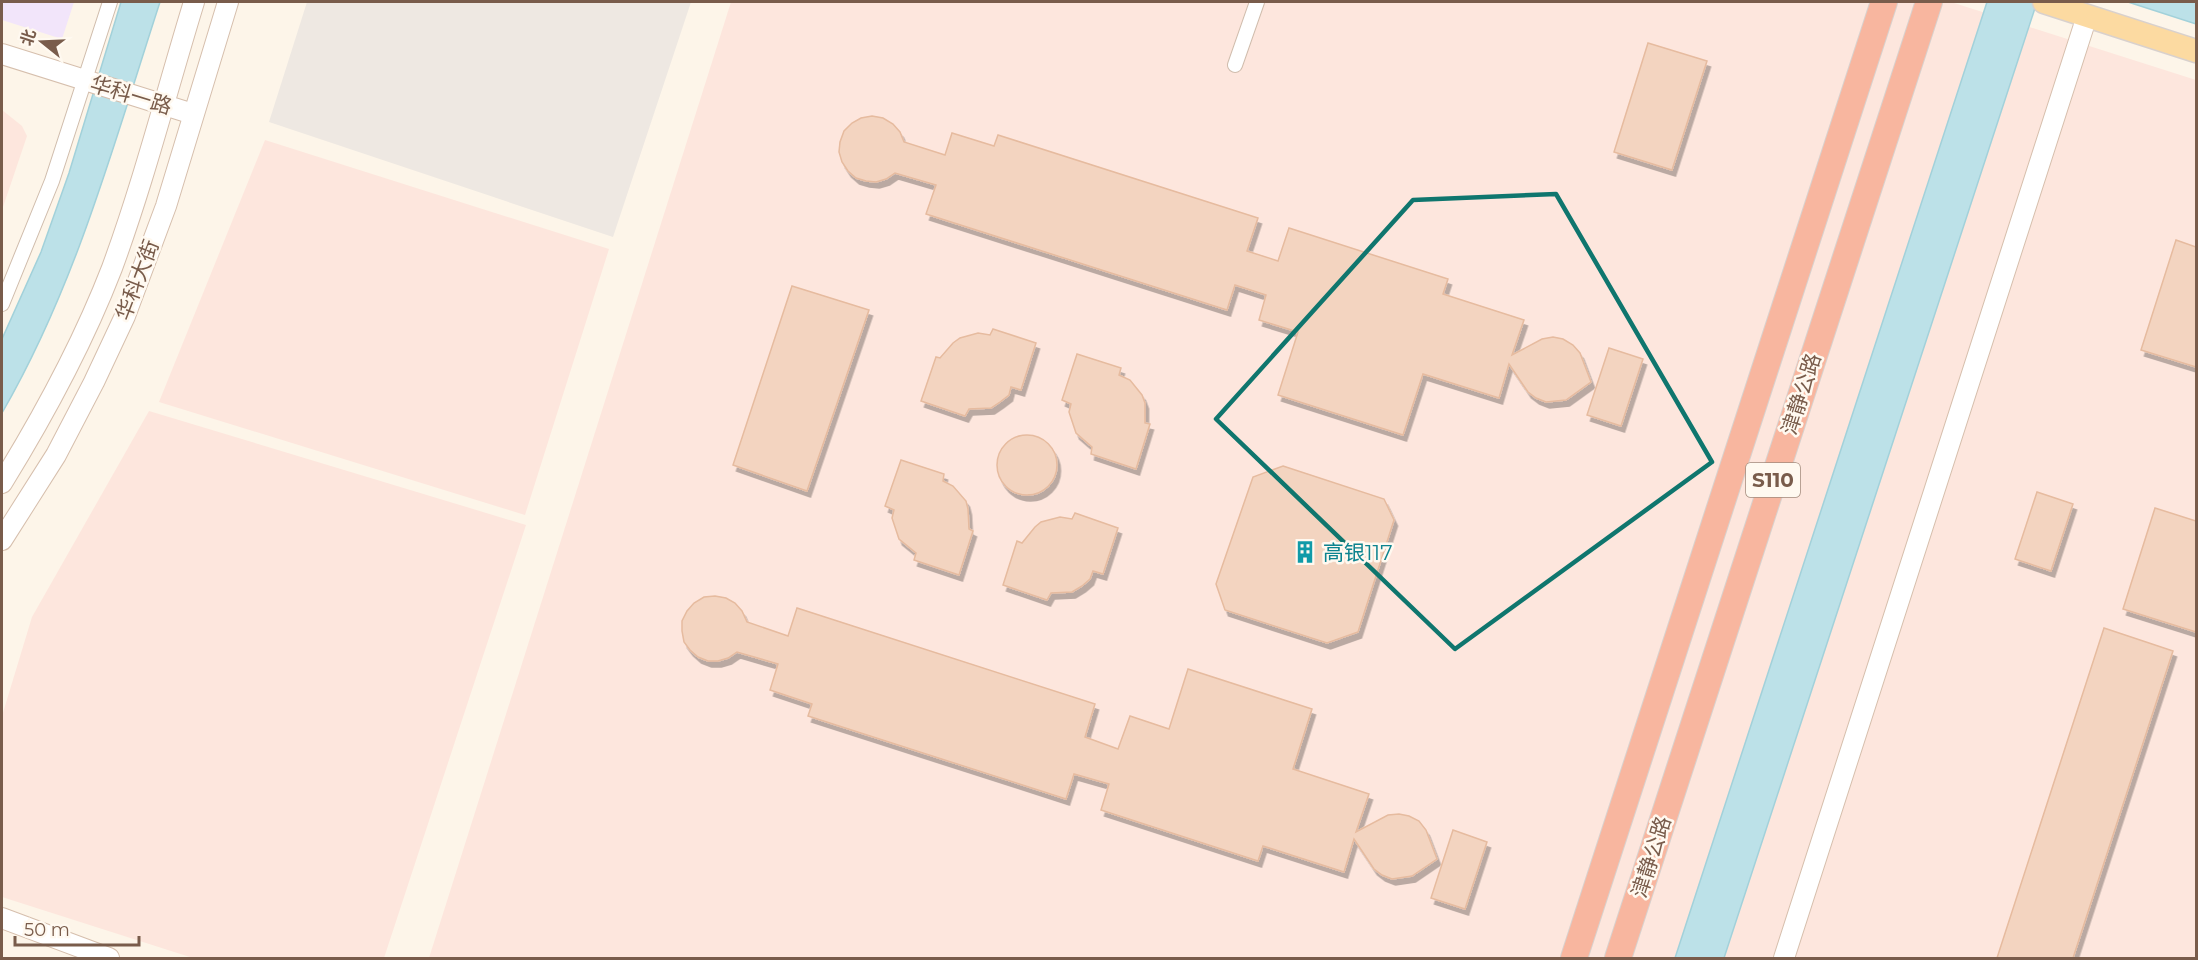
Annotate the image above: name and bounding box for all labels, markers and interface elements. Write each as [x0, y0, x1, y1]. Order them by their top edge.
north arrow [12, 12, 72, 72]
text: 北 [17, 27, 40, 48]
street label: 华科一路 [87, 71, 175, 119]
street label: 华科大街 [110, 236, 164, 324]
street label: 津静公路 [1776, 350, 1826, 438]
road number: S110 [1746, 463, 1800, 497]
building icon: 高银117 [1292, 539, 1318, 565]
place label: 高银117 [1323, 540, 1393, 565]
street label: 津静公路 [1626, 813, 1676, 901]
scale bar [15, 909, 140, 947]
text: 50 m [24, 919, 70, 941]

